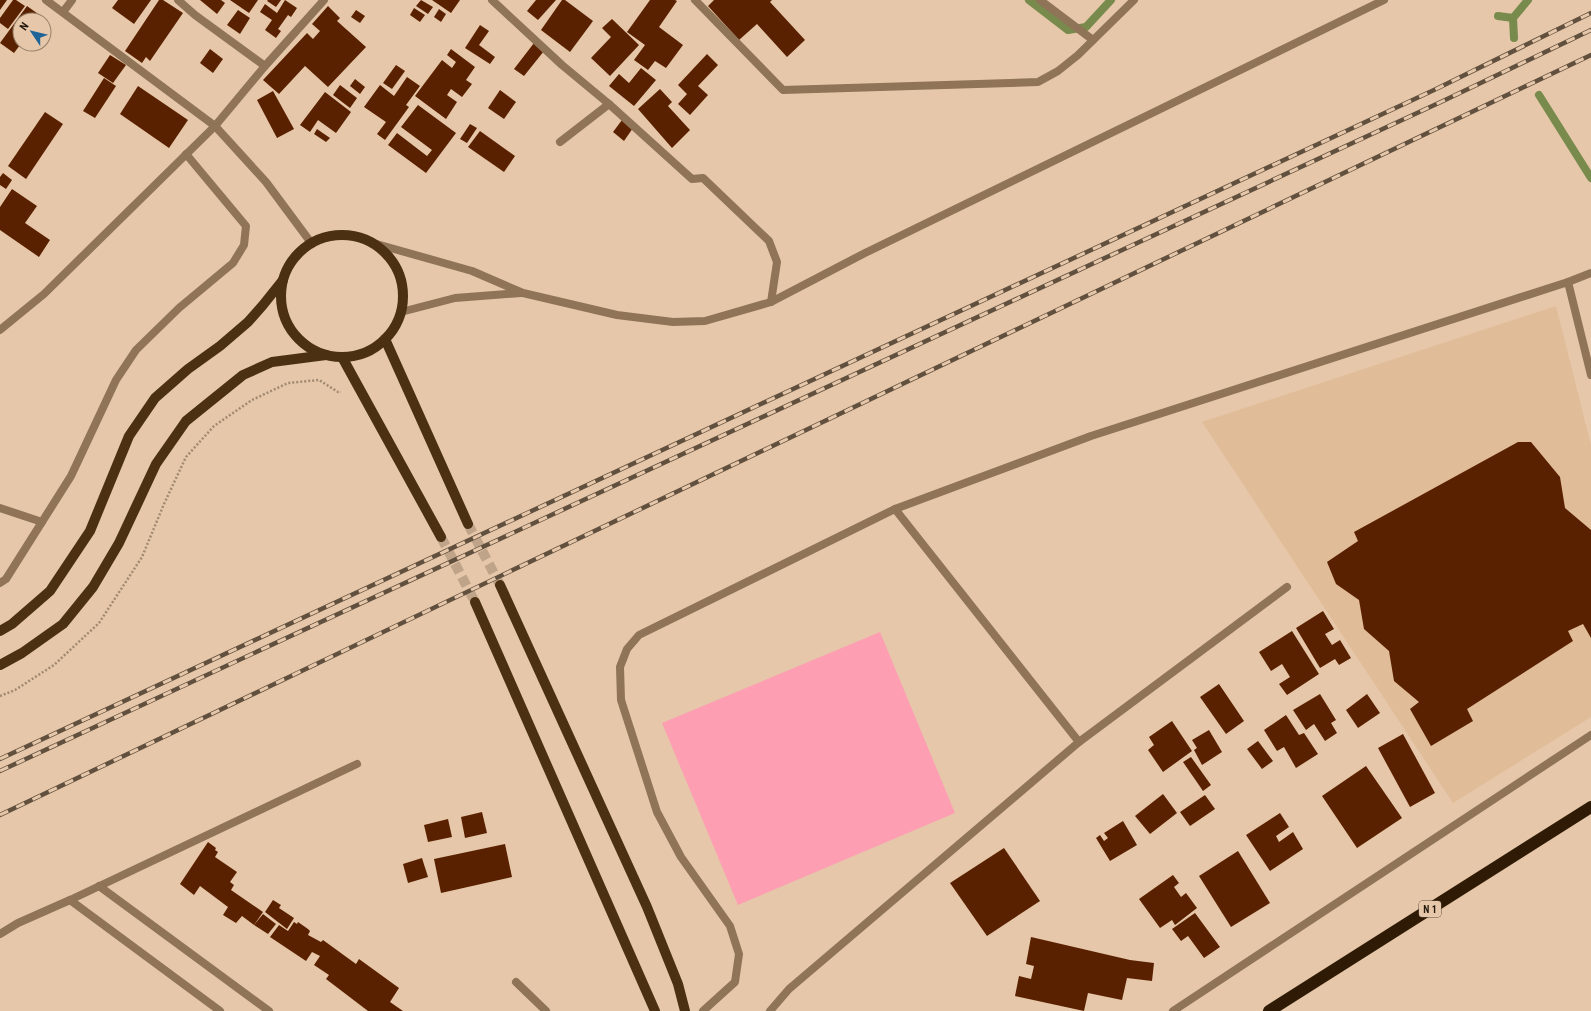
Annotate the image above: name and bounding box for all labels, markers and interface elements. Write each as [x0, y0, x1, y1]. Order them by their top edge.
north arrow [12, 12, 52, 52]
text: N [17, 20, 32, 33]
road number: N 1 [1419, 901, 1441, 917]

